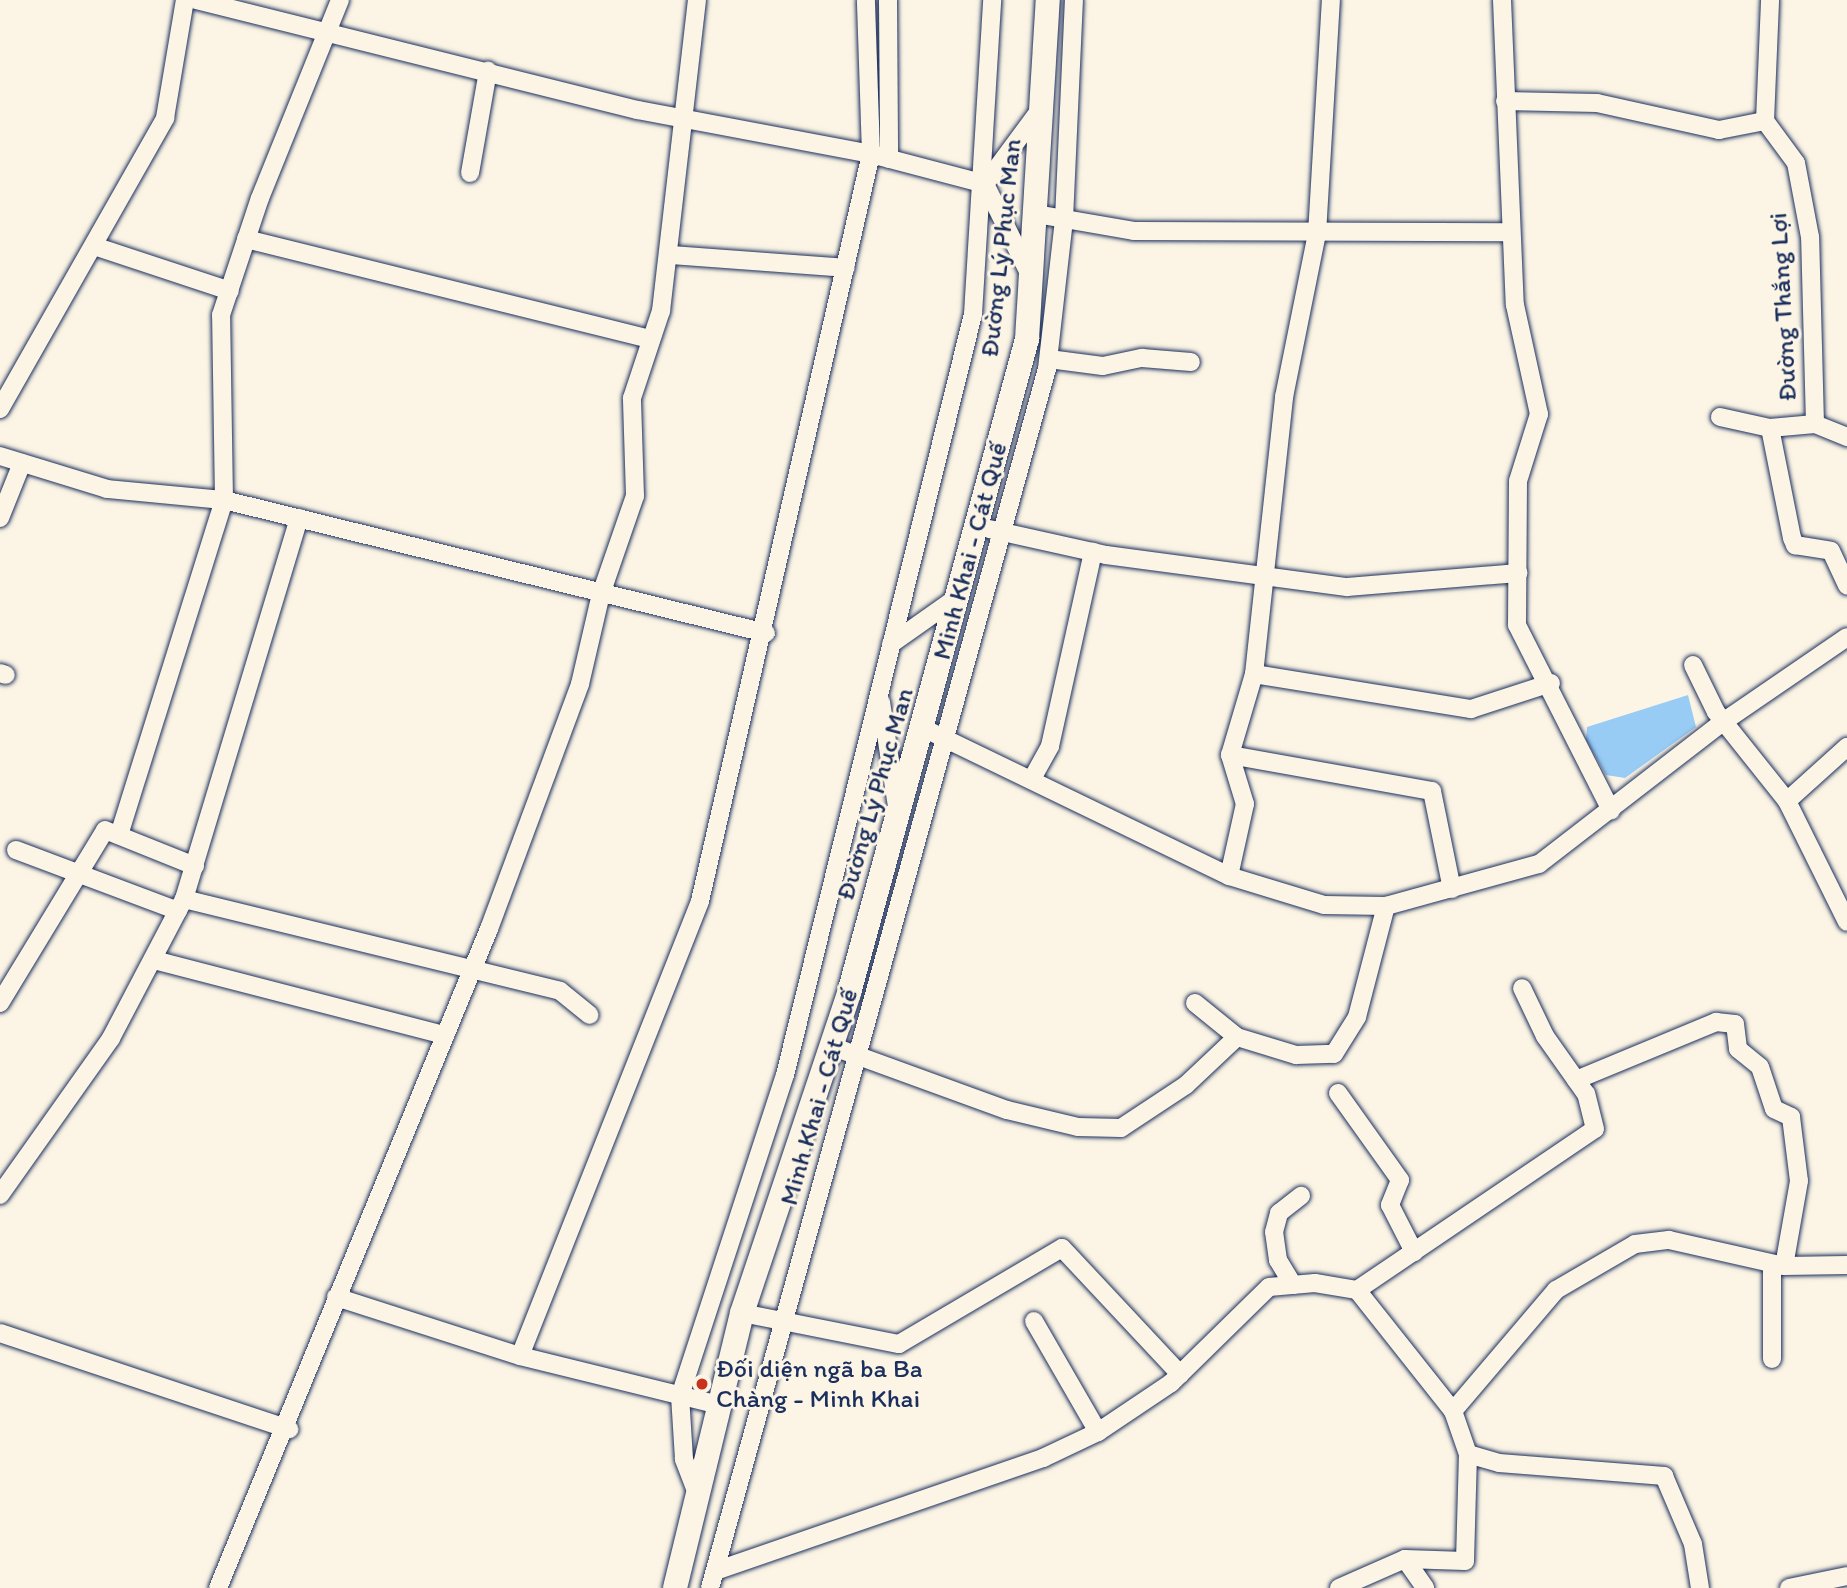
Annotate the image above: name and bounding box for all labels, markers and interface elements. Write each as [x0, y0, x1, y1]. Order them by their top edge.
street label: Đường Lý Phục Man [974, 137, 1028, 359]
street label: Đường Thắng Lợi [1762, 212, 1804, 402]
street label: Minh Khai - Cát Quế [926, 438, 1014, 664]
street label: Đường Lý Phục Man [830, 684, 920, 904]
street label: Minh Khai - Cát Quế [773, 984, 865, 1210]
place label: Đối diện ngã ba Ba Chàng - Minh Khai [716, 1353, 924, 1414]
marker: Đối diện ngã ba Ba Chàng - Minh Khai [694, 1376, 710, 1392]

